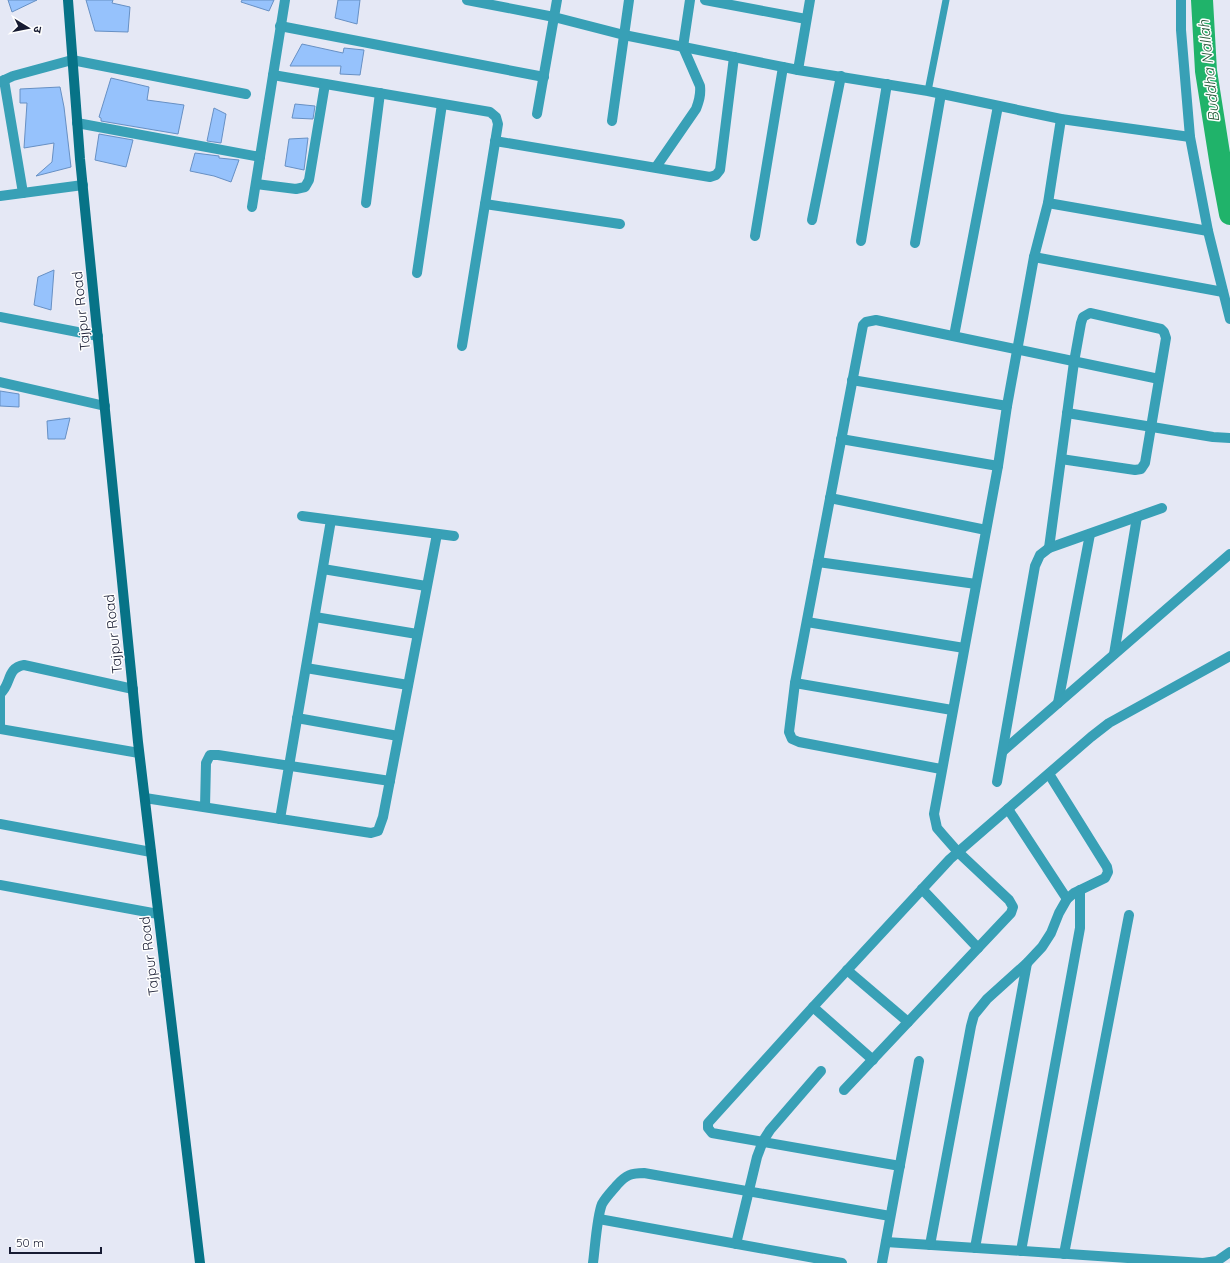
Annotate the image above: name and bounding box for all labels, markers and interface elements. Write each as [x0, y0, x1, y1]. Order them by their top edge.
north arrow [8, 8, 48, 48]
water label: Buddha Nallah [1194, 19, 1223, 123]
text: उ [30, 25, 45, 35]
street label: Tajpur Road [68, 270, 94, 352]
street label: Tajpur Road [100, 593, 126, 675]
street label: Tajpur Road [135, 915, 163, 997]
scale bar [10, 1229, 101, 1255]
text: 50 m [16, 1235, 44, 1250]

